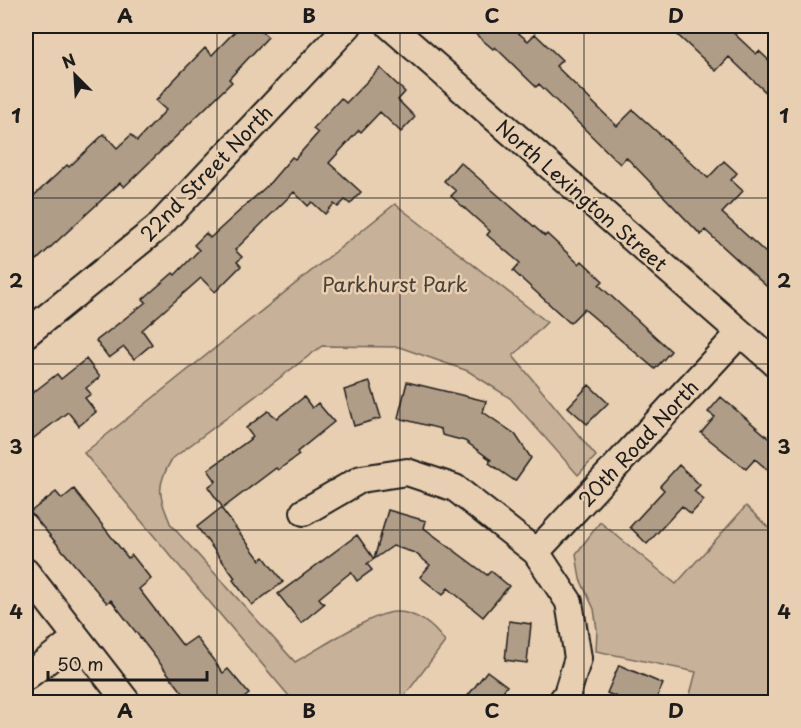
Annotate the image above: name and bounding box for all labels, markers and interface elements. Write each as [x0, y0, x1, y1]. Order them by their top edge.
text: A [117, 0, 133, 30]
text: B [302, 0, 316, 30]
text: C [484, 0, 500, 30]
text: D [668, 0, 684, 30]
north arrow [45, 45, 105, 105]
text: N [58, 47, 79, 74]
street label: 22nd Street North [133, 98, 279, 248]
text: 1 [11, 100, 21, 130]
text: 1 [779, 100, 789, 130]
street label: North Lexington Street [490, 112, 674, 278]
text: 2 [9, 265, 23, 295]
text: 2 [777, 265, 791, 295]
park label: Parkhurst Park [322, 269, 468, 299]
street label: 20th Road North [571, 373, 705, 513]
text: 3 [9, 431, 23, 461]
text: 3 [777, 431, 791, 461]
text: 4 [9, 596, 23, 626]
text: 4 [777, 596, 791, 626]
scale bar [48, 644, 207, 682]
text: 50 m [57, 650, 104, 677]
text: A [117, 695, 133, 725]
text: B [302, 695, 316, 725]
text: C [484, 695, 500, 725]
text: D [668, 695, 684, 725]

